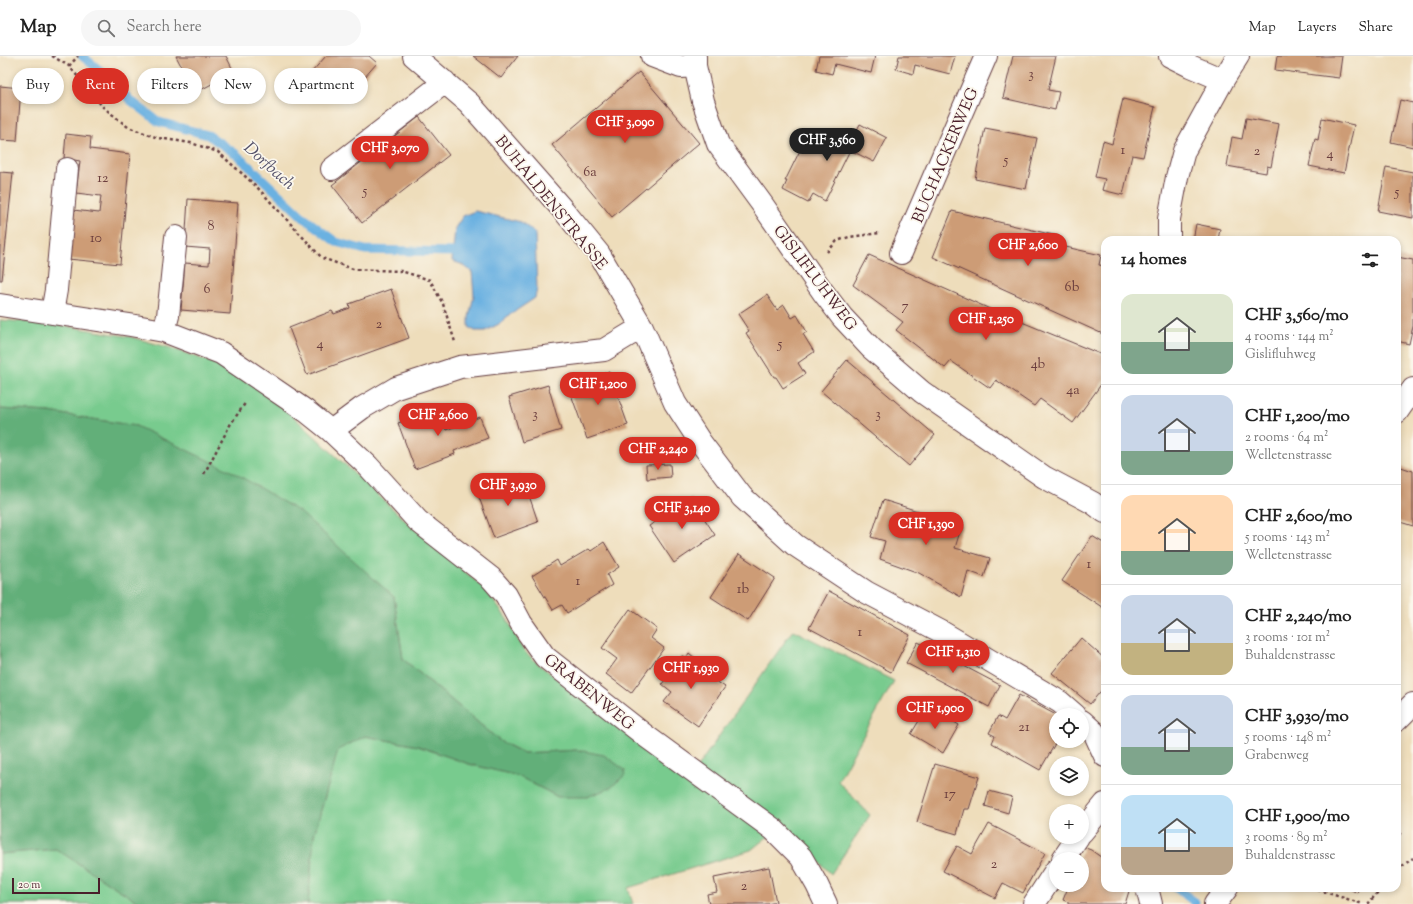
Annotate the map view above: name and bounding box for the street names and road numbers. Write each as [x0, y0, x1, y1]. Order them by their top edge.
street label: BUCHACKERWEG [907, 85, 985, 227]
street label: BUHALDENSTRASSE [488, 131, 612, 276]
street label: GISLIFLUHWEG [767, 221, 861, 336]
street label: GRABENWEG [538, 649, 639, 737]

